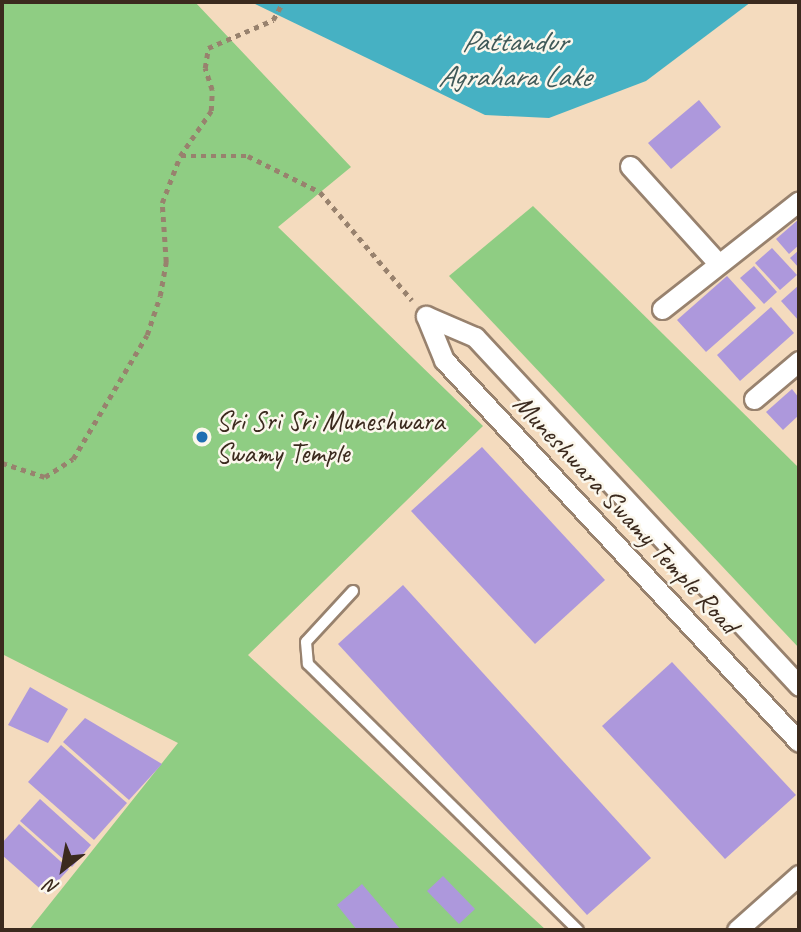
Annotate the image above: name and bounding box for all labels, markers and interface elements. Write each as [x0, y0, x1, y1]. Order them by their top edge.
water label: Pattandur Agrahara Lake [438, 23, 590, 93]
street label: Muneshwara Swamy Temple Road [506, 387, 746, 641]
place label: Sri Sri Sri Muneshwara Swamy Temple [216, 404, 445, 470]
marker: Sri Sri Sri Muneshwara Swamy Temple [194, 429, 210, 445]
north arrow [28, 834, 98, 904]
text: N [41, 874, 63, 900]

